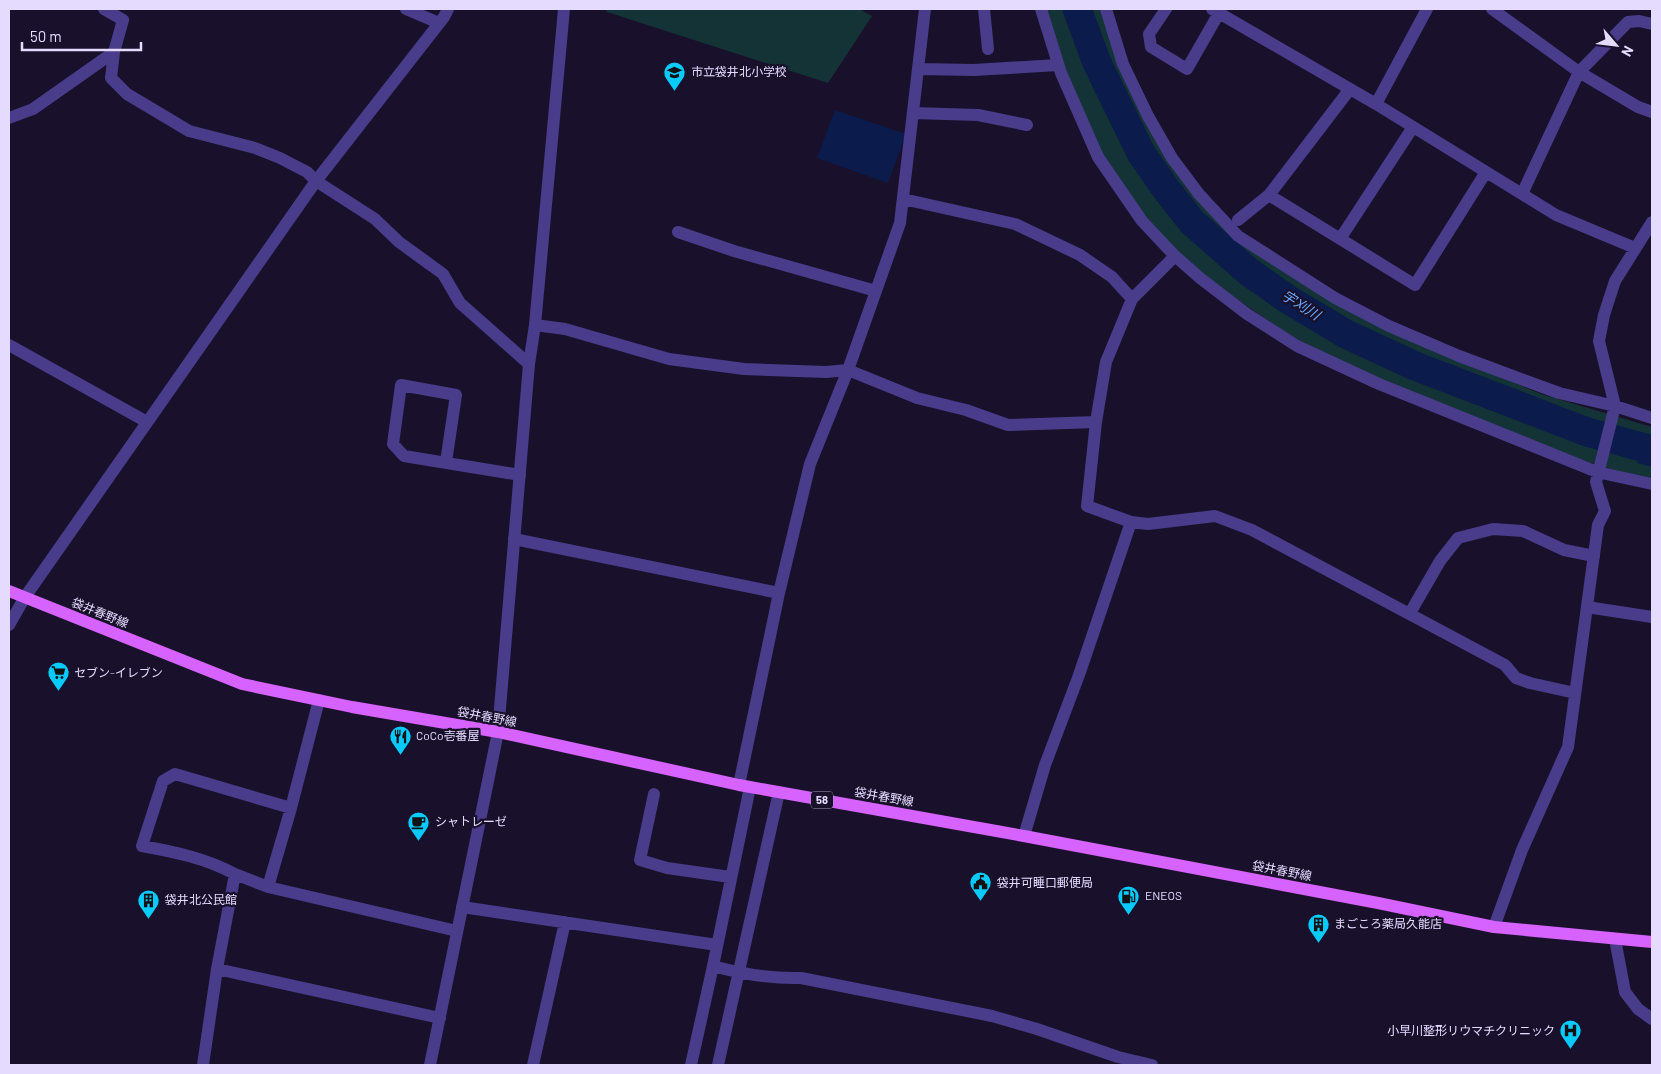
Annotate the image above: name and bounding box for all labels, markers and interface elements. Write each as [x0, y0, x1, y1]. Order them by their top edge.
scale bar [22, 20, 141, 52]
north arrow [1591, 20, 1641, 70]
text: 50 m [30, 27, 62, 45]
text: N [1618, 43, 1638, 59]
school or university icon: 市立袋井北小学校 [663, 60, 687, 91]
place label: 市立袋井北小学校 [691, 64, 787, 78]
water label: 宇刈川 [1279, 286, 1325, 324]
street label: 袋井春野線 [69, 594, 131, 630]
supermarket icon: セブン-イレブン [46, 661, 70, 692]
place label: セブン-イレブン [74, 665, 163, 679]
street label: 袋井春野線 [455, 703, 518, 729]
restaurant icon: CoCo壱番屋 [388, 724, 412, 755]
place label: CoCo壱番屋 [416, 728, 480, 742]
street label: 袋井春野線 [852, 784, 915, 808]
road number: 58 [811, 792, 833, 808]
cafe icon: シャトレーゼ [407, 810, 431, 841]
place label: シャトレーゼ [435, 814, 507, 828]
street label: 袋井春野線 [1250, 857, 1313, 883]
public building icon: 袋井可睡口郵便局 [969, 871, 993, 902]
place label: 袋井可睡口郵便局 [996, 875, 1093, 889]
fuel station icon: ENEOS [1117, 884, 1141, 915]
building icon: 袋井北公民館 [137, 888, 161, 919]
place label: ENEOS [1145, 888, 1182, 902]
place label: 袋井北公民館 [164, 892, 237, 906]
building icon: まごころ薬局久能店 [1306, 912, 1330, 943]
place label: まごころ薬局久能店 [1334, 916, 1442, 930]
hospital icon: 小早川整形リウマチクリニック [1559, 1019, 1583, 1050]
place label: 小早川整形リウマチクリニック [1387, 1023, 1555, 1037]

